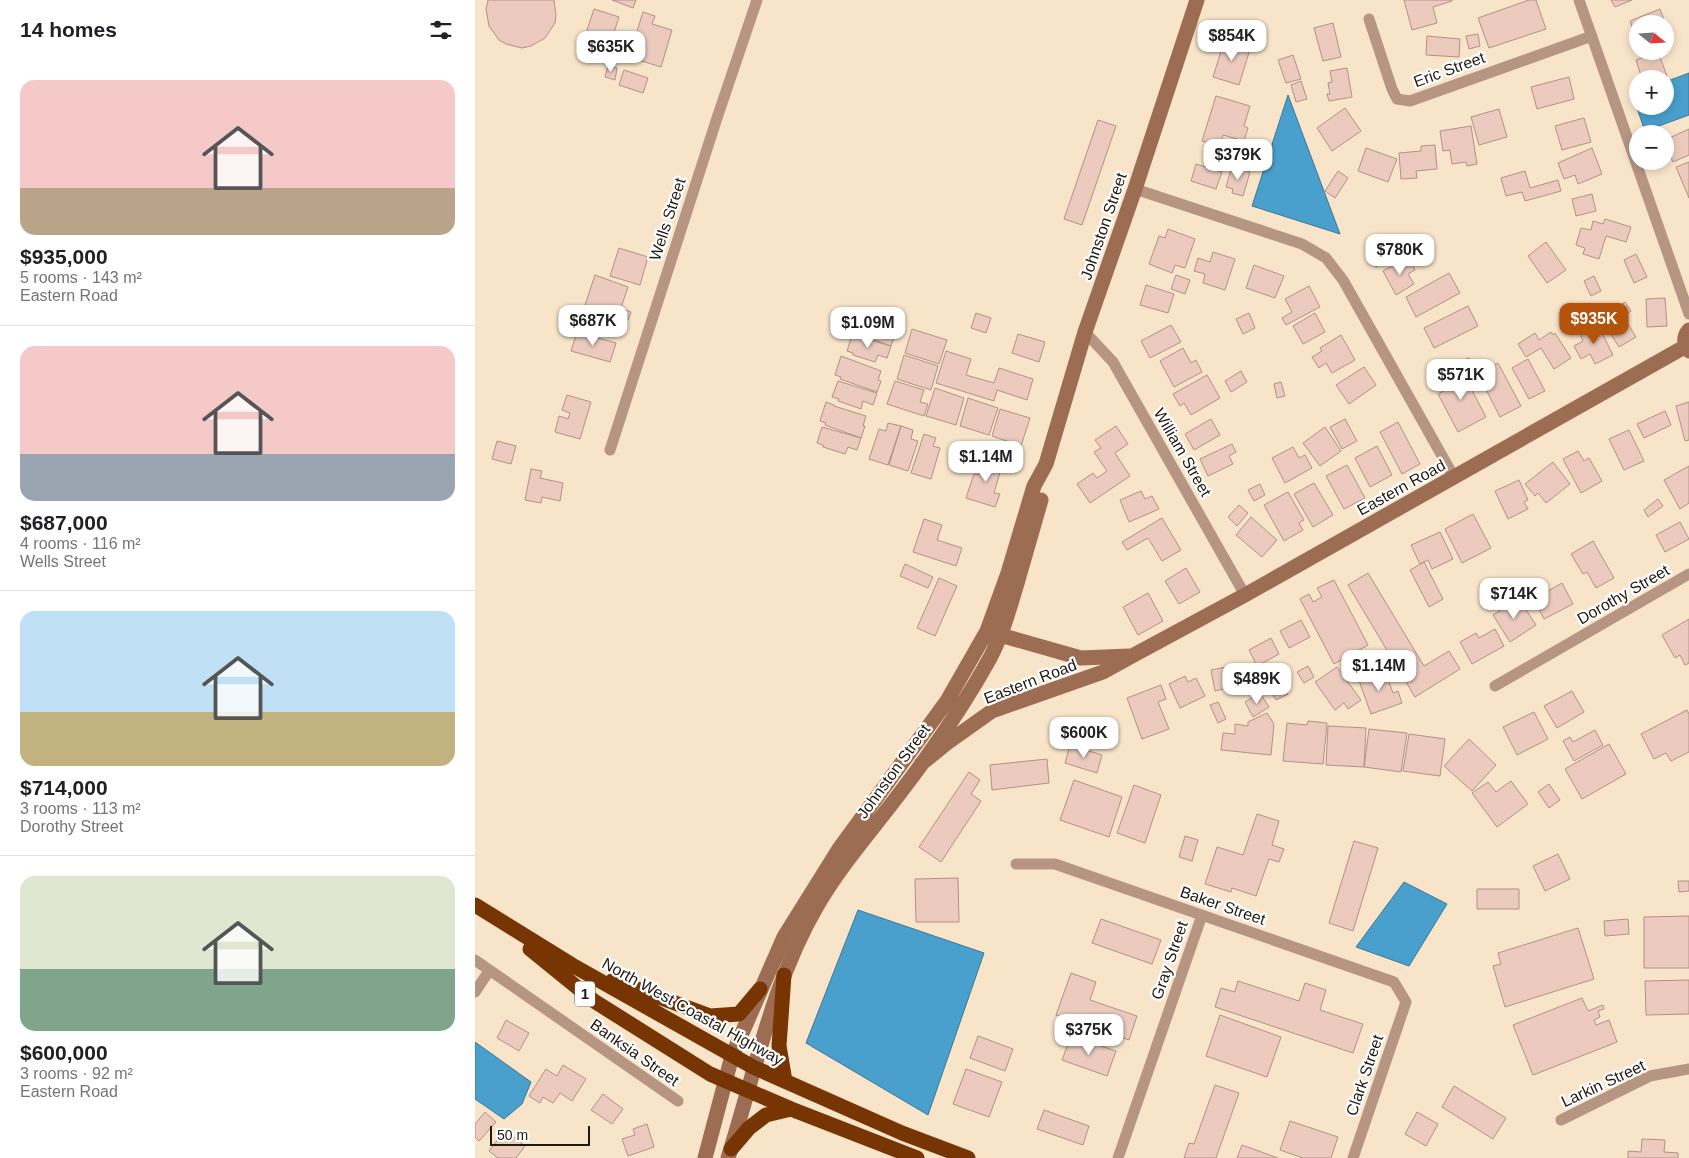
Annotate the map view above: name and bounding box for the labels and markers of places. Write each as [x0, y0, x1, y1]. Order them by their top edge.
pin: $854K [1197, 20, 1267, 62]
pin: $635K [576, 30, 646, 73]
pin: $379K [1203, 138, 1273, 181]
pin: $780K [1365, 234, 1435, 276]
pin: $935K [1559, 302, 1629, 345]
pin: $687K [558, 304, 628, 347]
pin: $1.09M [827, 306, 909, 349]
pin: $571K [1426, 358, 1496, 401]
pin: $1.14M [945, 440, 1027, 483]
pin: $714K [1479, 578, 1549, 620]
pin: $1.14M [1338, 650, 1420, 692]
pin: $489K [1222, 662, 1292, 705]
pin: $600K [1049, 716, 1119, 759]
pin: $375K [1054, 1014, 1124, 1056]

